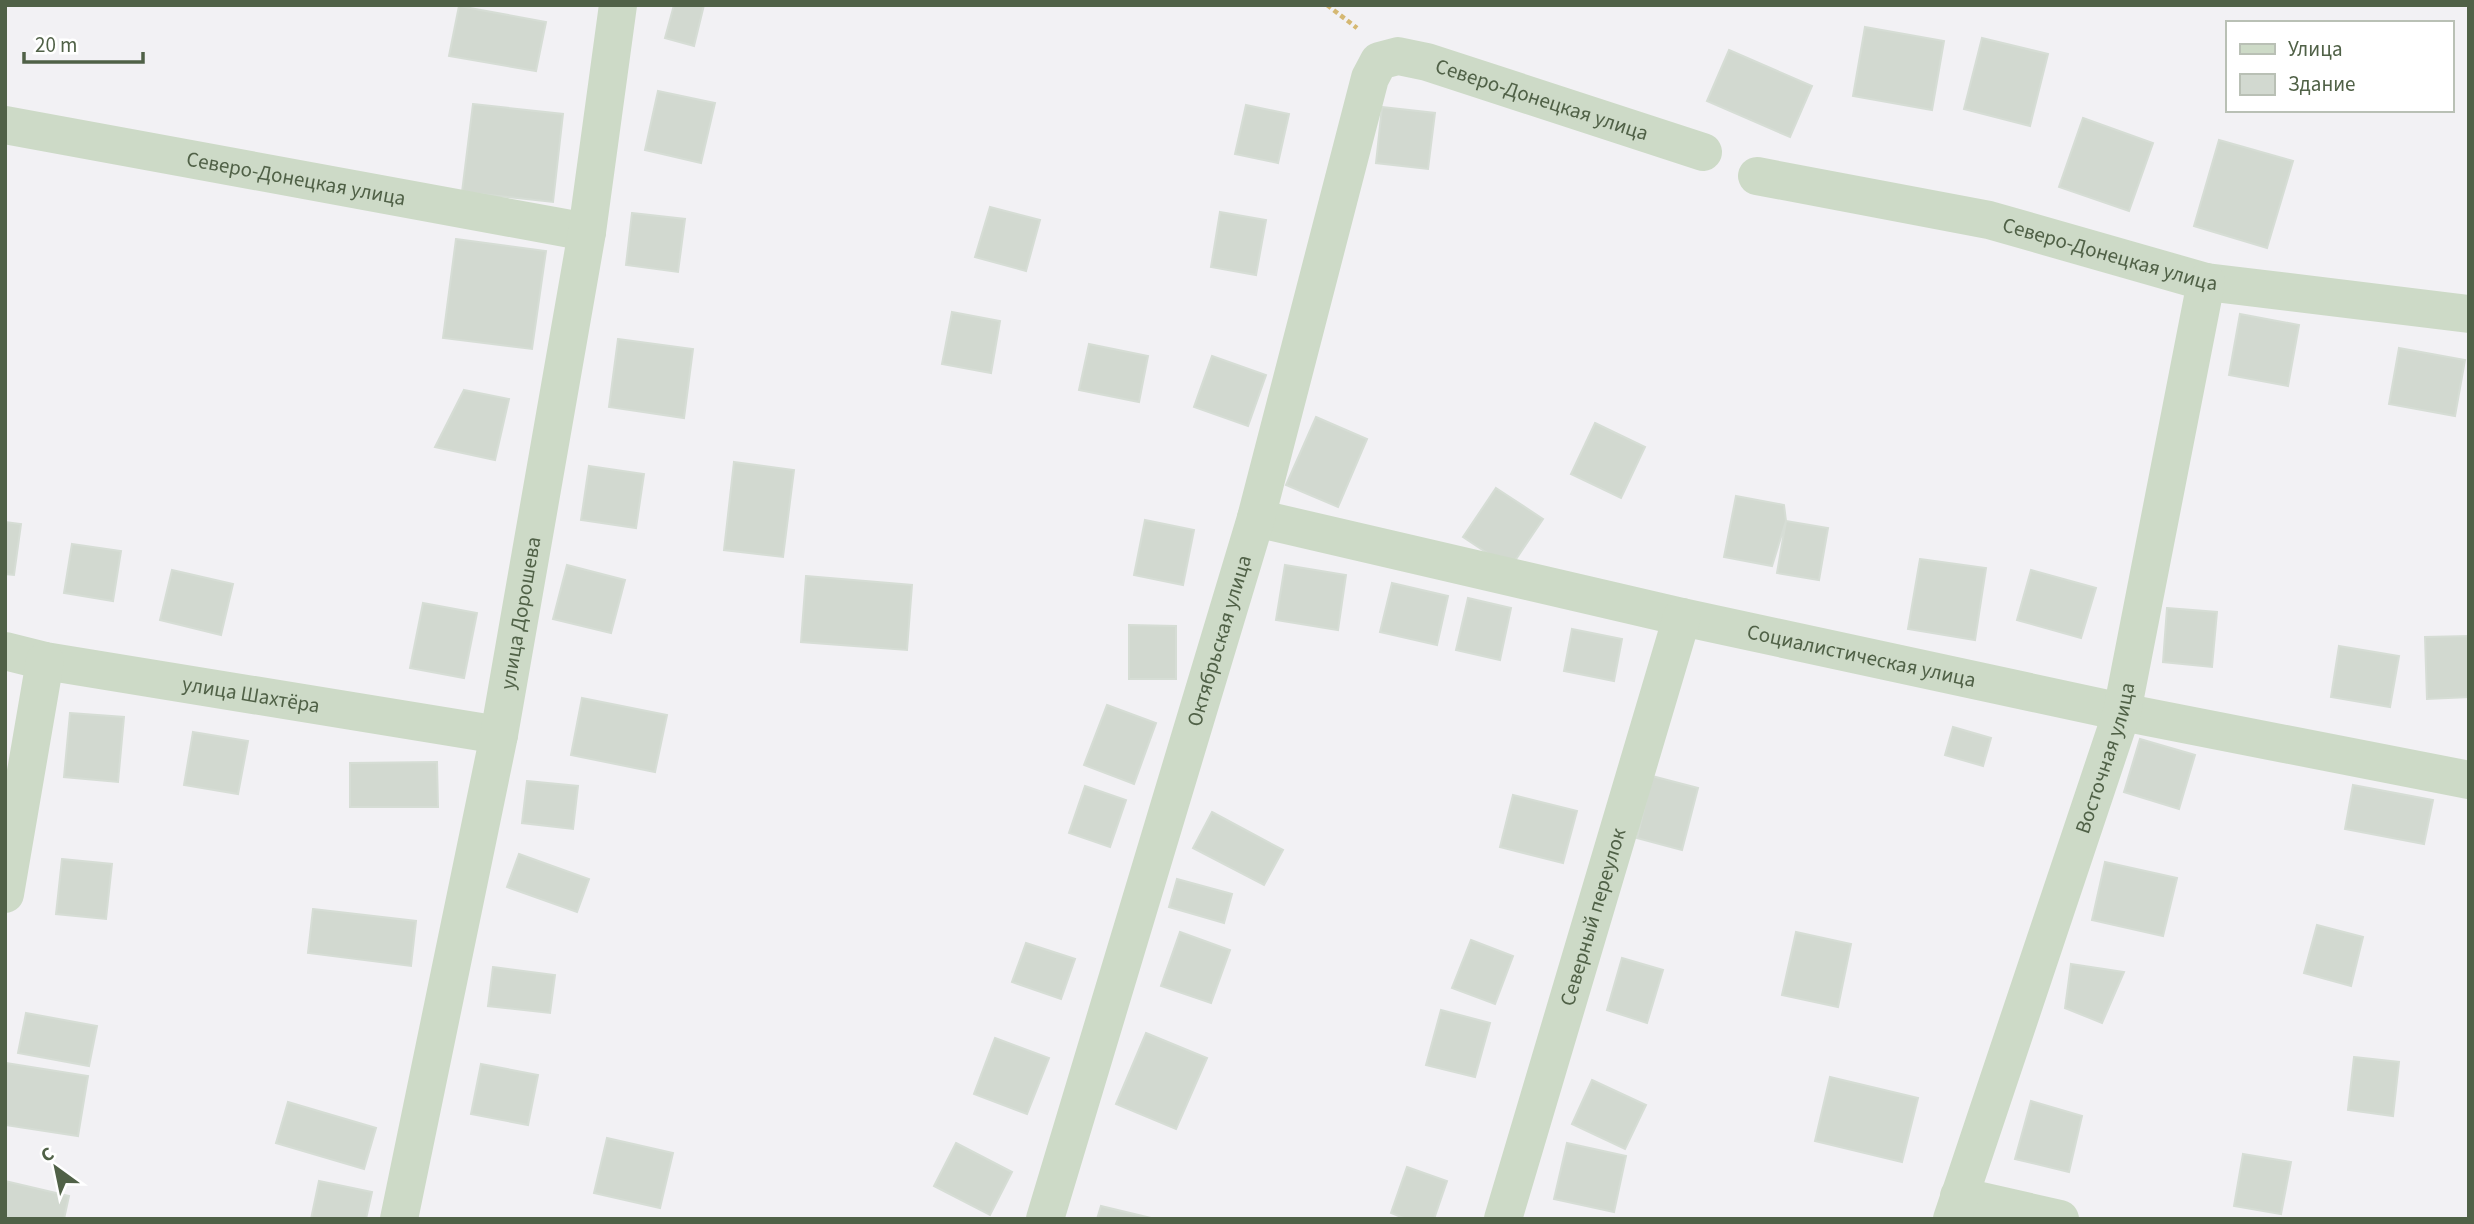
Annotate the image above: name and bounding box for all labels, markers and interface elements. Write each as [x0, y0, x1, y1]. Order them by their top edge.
scale bar [24, 21, 144, 65]
legend [2226, 21, 2453, 112]
text: 20 m [35, 30, 77, 60]
text: Улица [2288, 34, 2343, 64]
street label: Северо-Донецкая улица [1432, 51, 1652, 148]
text: Здание [2288, 69, 2356, 99]
street label: Северо-Донецкая улица [184, 144, 408, 213]
street label: Северо-Донецкая улица [1999, 210, 2219, 298]
street label: улица Дорошева [492, 534, 548, 692]
street label: Октябрьская улица [1179, 551, 1259, 730]
street label: Социалистическая улица [1744, 616, 1979, 695]
street label: улица Шахтёра [180, 669, 322, 721]
street label: Восточная улица [2067, 680, 2142, 837]
street label: Северный переулок [1552, 824, 1634, 1010]
north arrow [21, 1133, 91, 1203]
text: С [36, 1141, 60, 1169]

